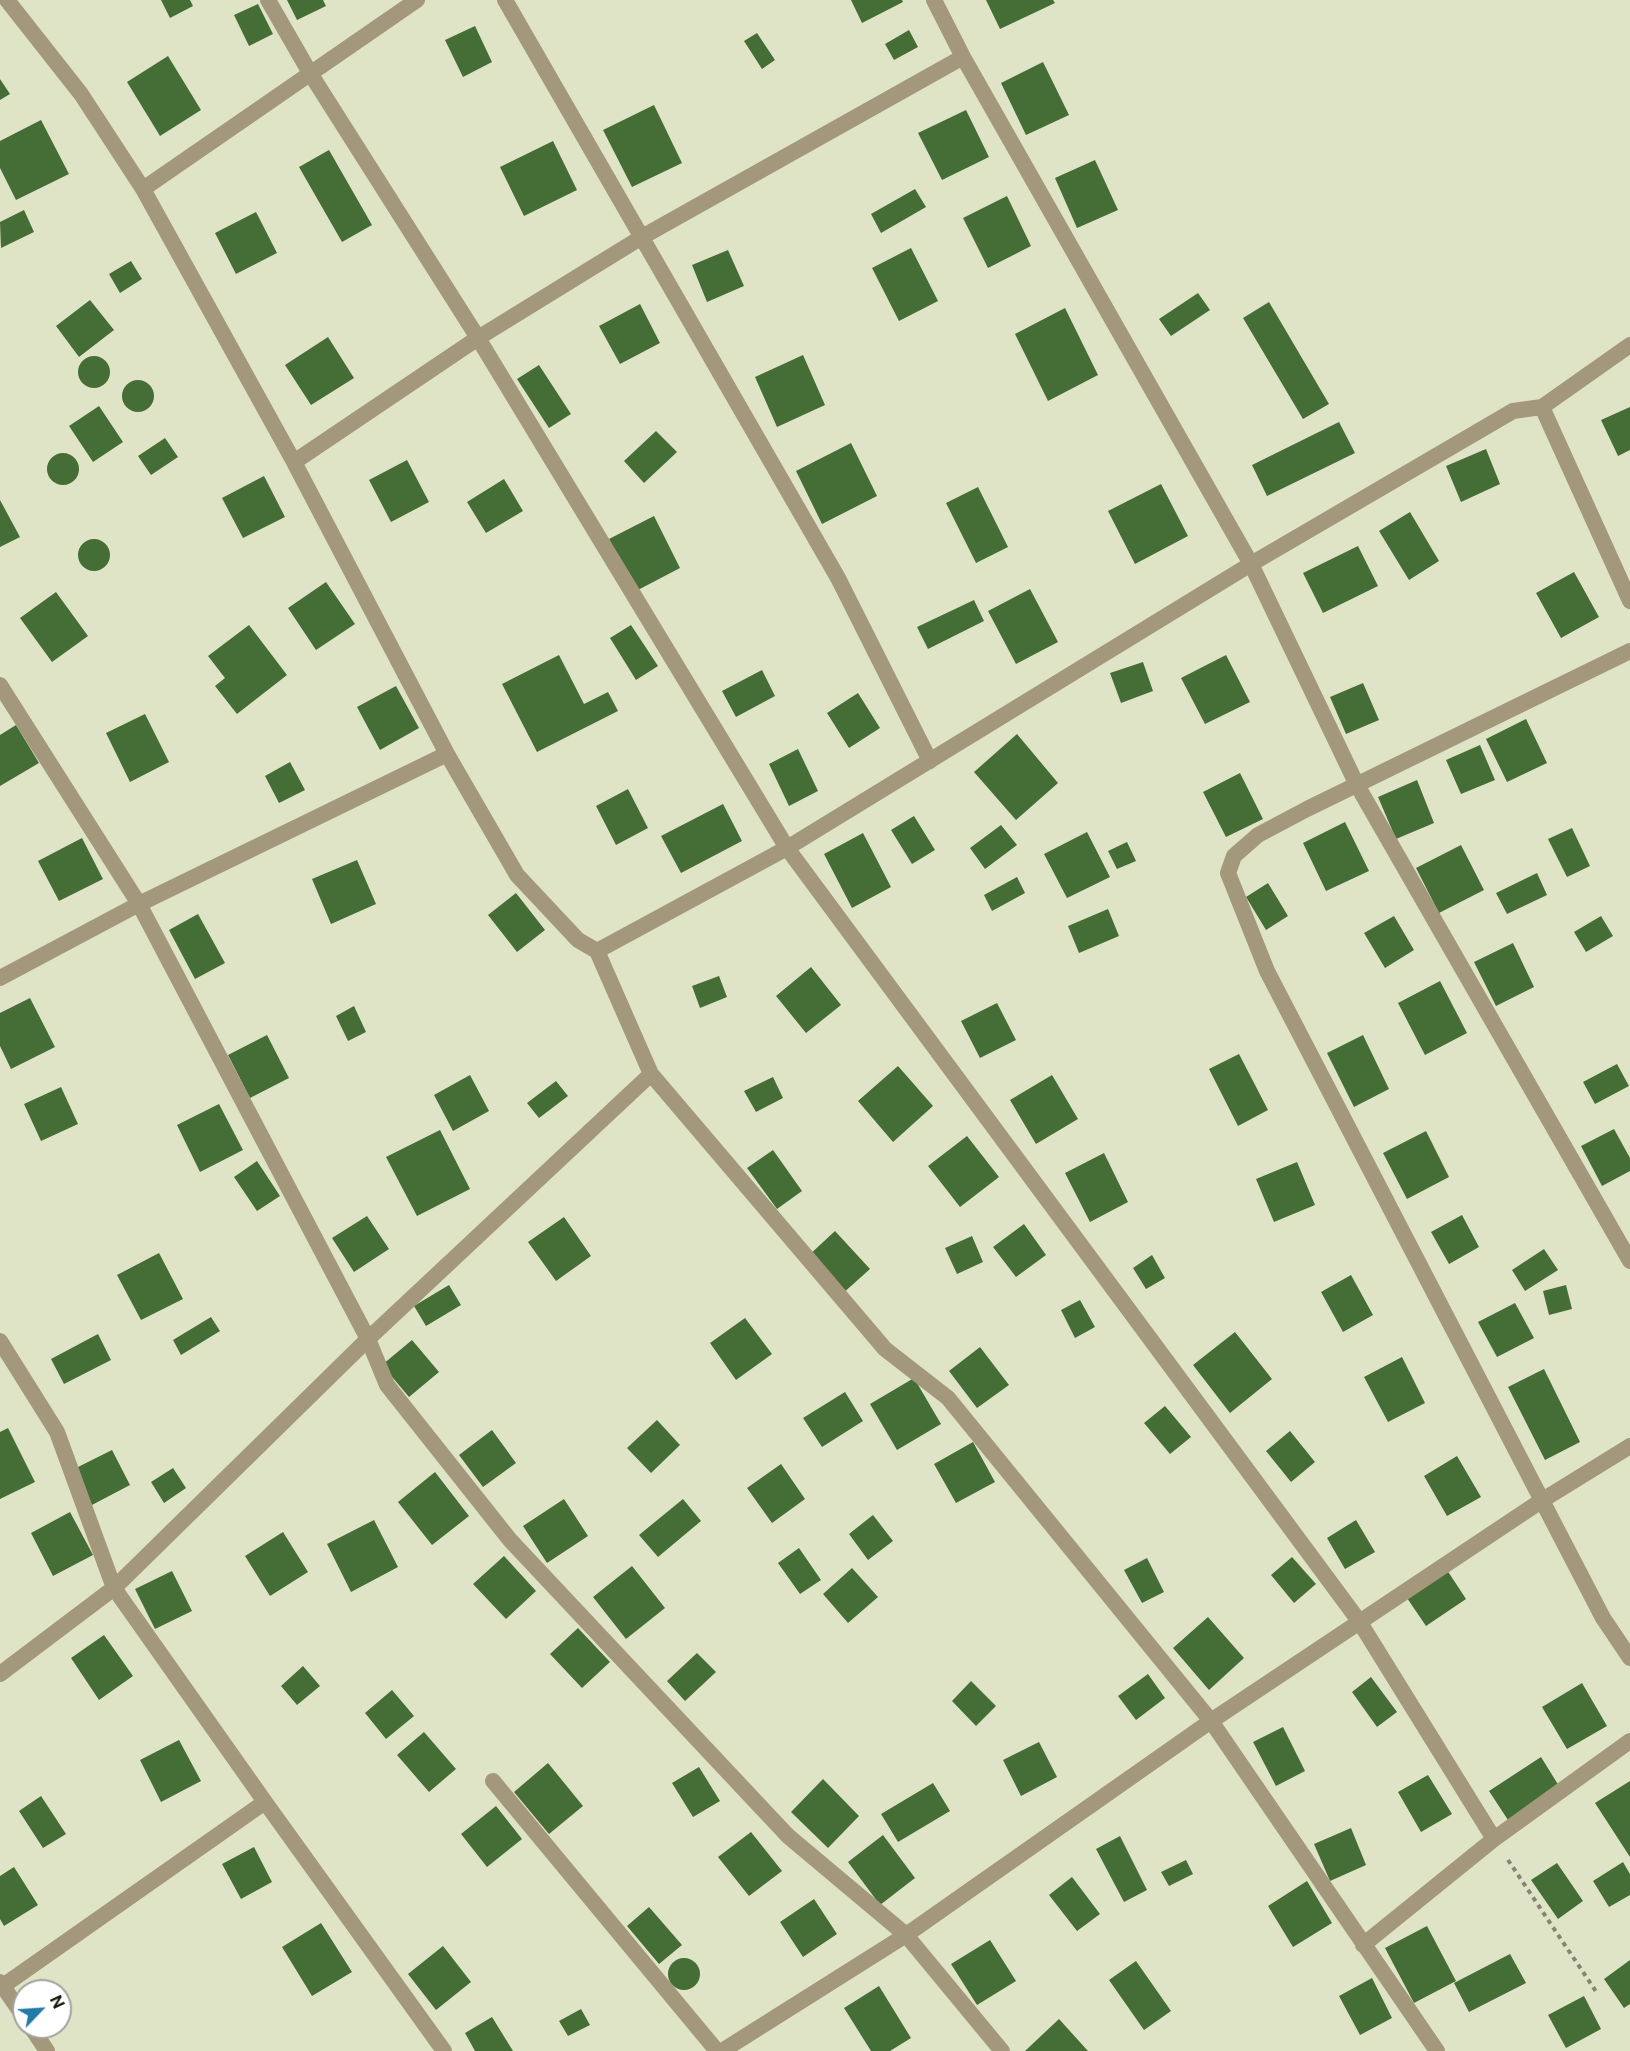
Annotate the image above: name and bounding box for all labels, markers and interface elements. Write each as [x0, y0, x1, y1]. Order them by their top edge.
north arrow [12, 1979, 72, 2039]
text: N [46, 1992, 68, 2012]

